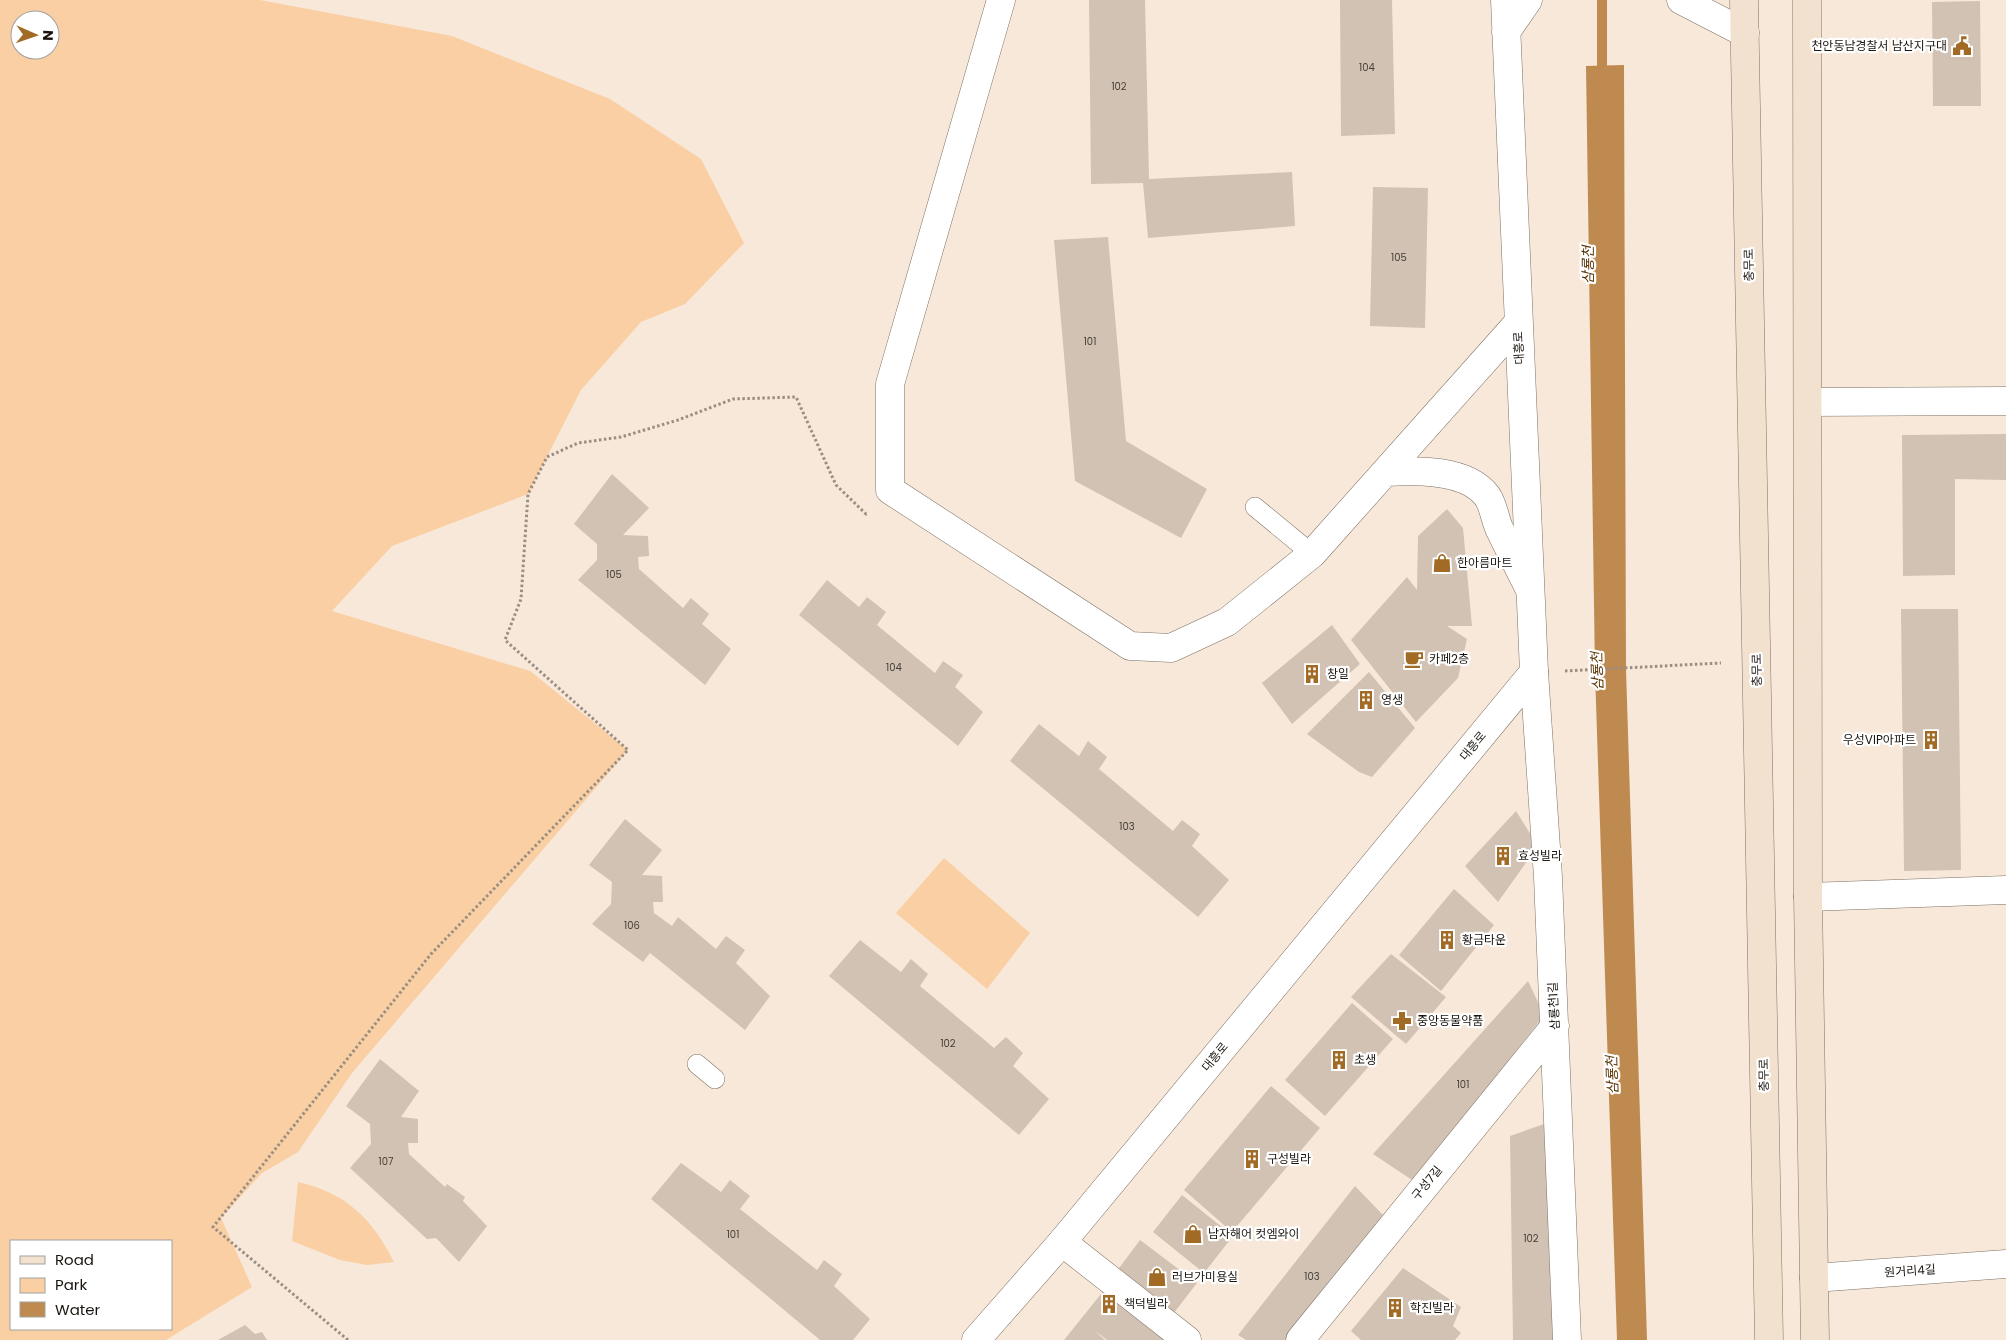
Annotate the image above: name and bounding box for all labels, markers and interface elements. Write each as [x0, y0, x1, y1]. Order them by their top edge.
north arrow [10, 10, 60, 60]
text: N [38, 30, 58, 41]
public building icon: 천안동남경찰서 남산지구대 [1951, 35, 1973, 57]
place label: 천안동남경찰서 남산지구대 [1811, 37, 1947, 54]
house number: 104 [1359, 60, 1375, 75]
house number: 102 [1111, 79, 1127, 94]
water label: 삼룡천 [1578, 245, 1598, 284]
street label: 충무로 [1740, 248, 1757, 282]
house number: 105 [1391, 250, 1407, 265]
street label: 대흥로 [1509, 331, 1528, 365]
house number: 101 [1084, 334, 1096, 349]
shop icon: 한아름마트 [1431, 552, 1453, 574]
place label: 한아름마트 [1457, 554, 1512, 571]
house number: 105 [606, 567, 622, 582]
cafe icon: 카페2층 [1403, 648, 1425, 670]
place label: 카페2층 [1429, 650, 1469, 667]
water label: 삼룡천 [1586, 650, 1608, 691]
street label: 충무로 [1748, 653, 1765, 687]
house number: 104 [886, 660, 902, 675]
building icon: 창일 [1301, 663, 1323, 685]
place label: 창일 [1327, 665, 1349, 682]
building icon: 영생 [1355, 689, 1377, 711]
place label: 영생 [1381, 691, 1403, 708]
street label: 대흥로 [1455, 728, 1490, 764]
building icon: 우성VIP아파트 [1920, 729, 1942, 751]
place label: 우성VIP아파트 [1843, 731, 1916, 748]
house number: 103 [1119, 819, 1135, 834]
building icon: 효성빌라 [1492, 845, 1514, 867]
place label: 효성빌라 [1518, 847, 1562, 864]
house number: 106 [624, 918, 640, 933]
building icon: 황금타운 [1436, 929, 1458, 951]
place label: 황금타운 [1462, 931, 1506, 948]
street label: 삼룡천1길 [1544, 982, 1563, 1030]
pharmacy icon: 중앙동물약품 [1391, 1010, 1413, 1032]
place label: 중앙동물약품 [1417, 1012, 1483, 1029]
house number: 102 [940, 1036, 956, 1051]
street label: 대흥로 [1197, 1039, 1232, 1075]
building icon: 초생 [1328, 1049, 1350, 1071]
place label: 초생 [1354, 1051, 1376, 1068]
water label: 삼룡천 [1601, 1054, 1623, 1095]
street label: 충무로 [1755, 1058, 1772, 1092]
house number: 101 [1457, 1077, 1469, 1092]
building icon: 구성빌라 [1241, 1148, 1263, 1170]
place label: 구성빌라 [1267, 1150, 1311, 1167]
house number: 107 [379, 1154, 394, 1169]
street label: 구성7길 [1408, 1162, 1446, 1203]
shop icon: 남자해어 컷엠와이 [1182, 1223, 1204, 1245]
place label: 남자해어 컷엠와이 [1208, 1225, 1300, 1242]
house number: 101 [727, 1227, 739, 1242]
house number: 102 [1523, 1231, 1539, 1246]
legend [10, 1240, 172, 1330]
text: Road [55, 1249, 94, 1270]
street label: 원거리4길 [1884, 1260, 1936, 1281]
shop icon: 러브가미용실 [1146, 1266, 1168, 1288]
place label: 러브가미용실 [1172, 1268, 1238, 1285]
house number: 103 [1304, 1269, 1320, 1284]
text: Park [55, 1274, 87, 1295]
building icon: 책덕빌라 [1098, 1293, 1120, 1315]
place label: 책덕빌라 [1124, 1295, 1168, 1312]
building icon: 학진빌라 [1384, 1297, 1406, 1319]
text: Water [55, 1299, 101, 1320]
place label: 학진빌라 [1410, 1299, 1454, 1316]

